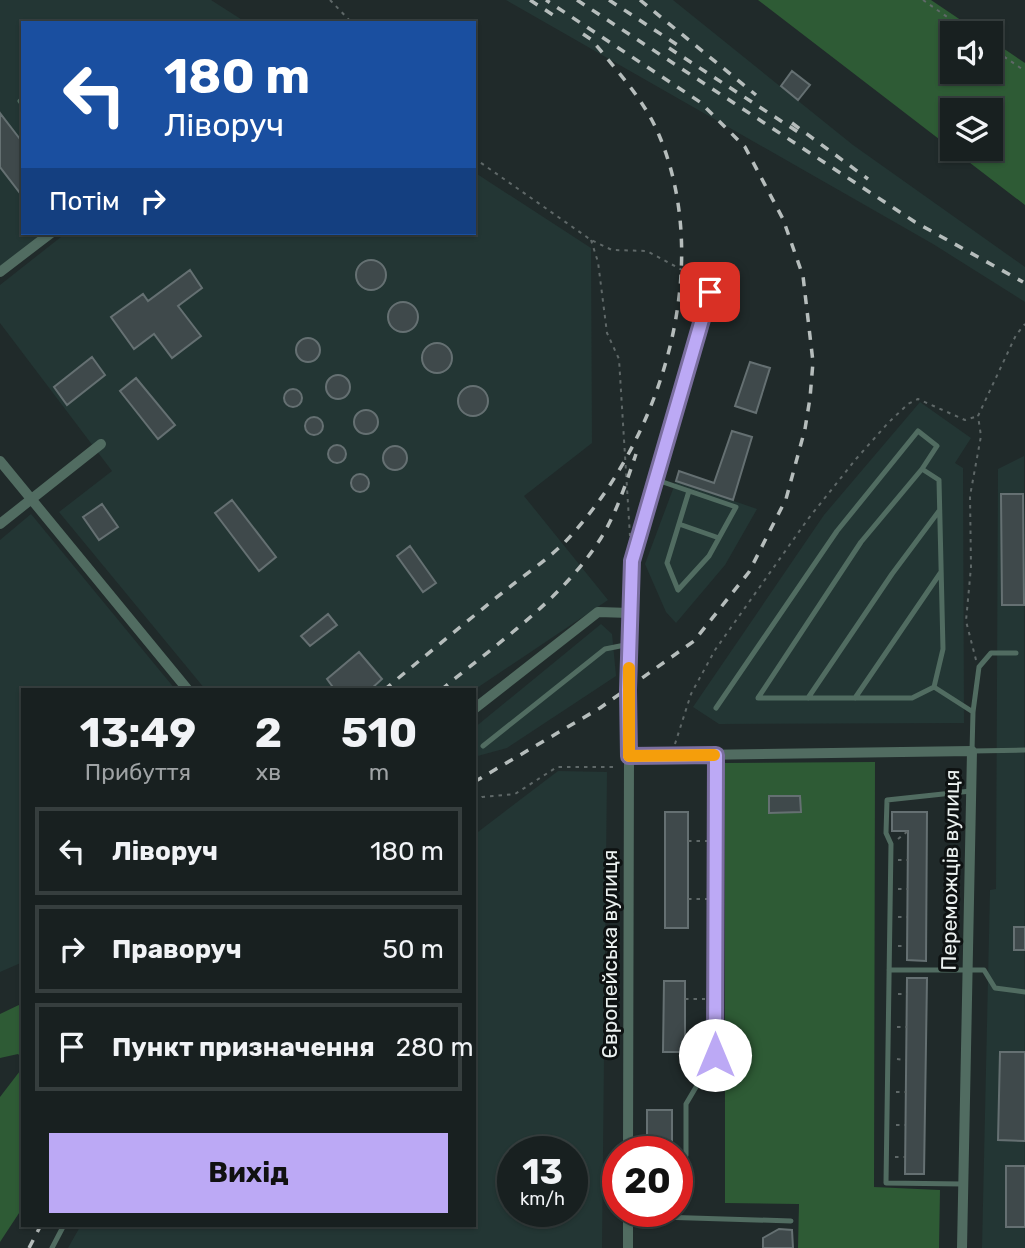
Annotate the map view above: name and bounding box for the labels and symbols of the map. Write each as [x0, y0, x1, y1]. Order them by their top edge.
pin [680, 262, 740, 322]
street label: Переможців вулиця [936, 769, 964, 971]
street label: Європейська вулиця [597, 850, 622, 1058]
position arrow [678, 1018, 752, 1092]
speed limit sign: 20 [602, 1136, 693, 1227]

